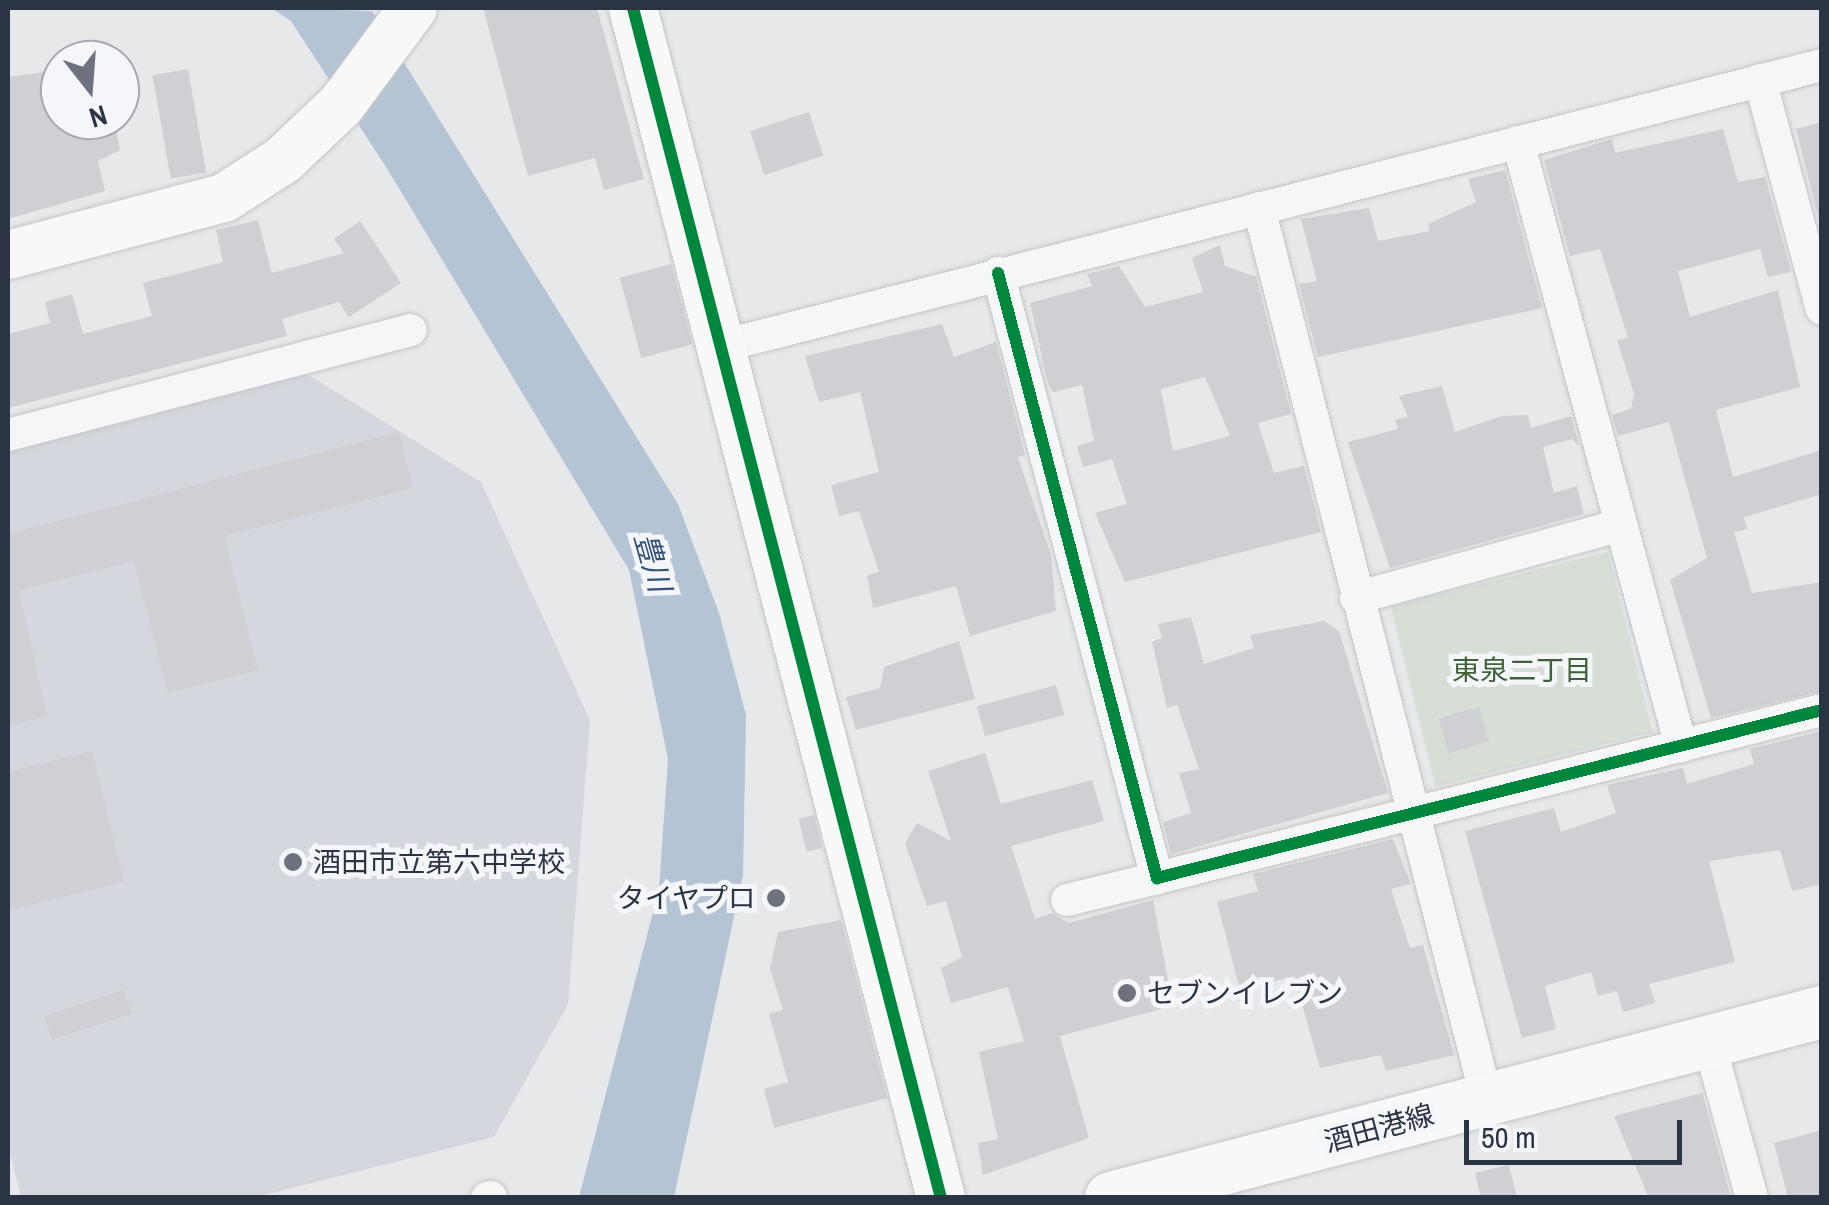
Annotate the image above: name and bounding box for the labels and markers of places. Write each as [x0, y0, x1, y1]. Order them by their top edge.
place label: 酒田市立第六中学校 [313, 845, 565, 879]
marker: 酒田市立第六中学校 [282, 851, 304, 873]
place label: タイヤプロ [616, 881, 756, 915]
marker: タイヤプロ [765, 887, 787, 909]
place label: セブンイレブン [1147, 976, 1343, 1010]
marker: セブンイレブン [1116, 982, 1138, 1004]

